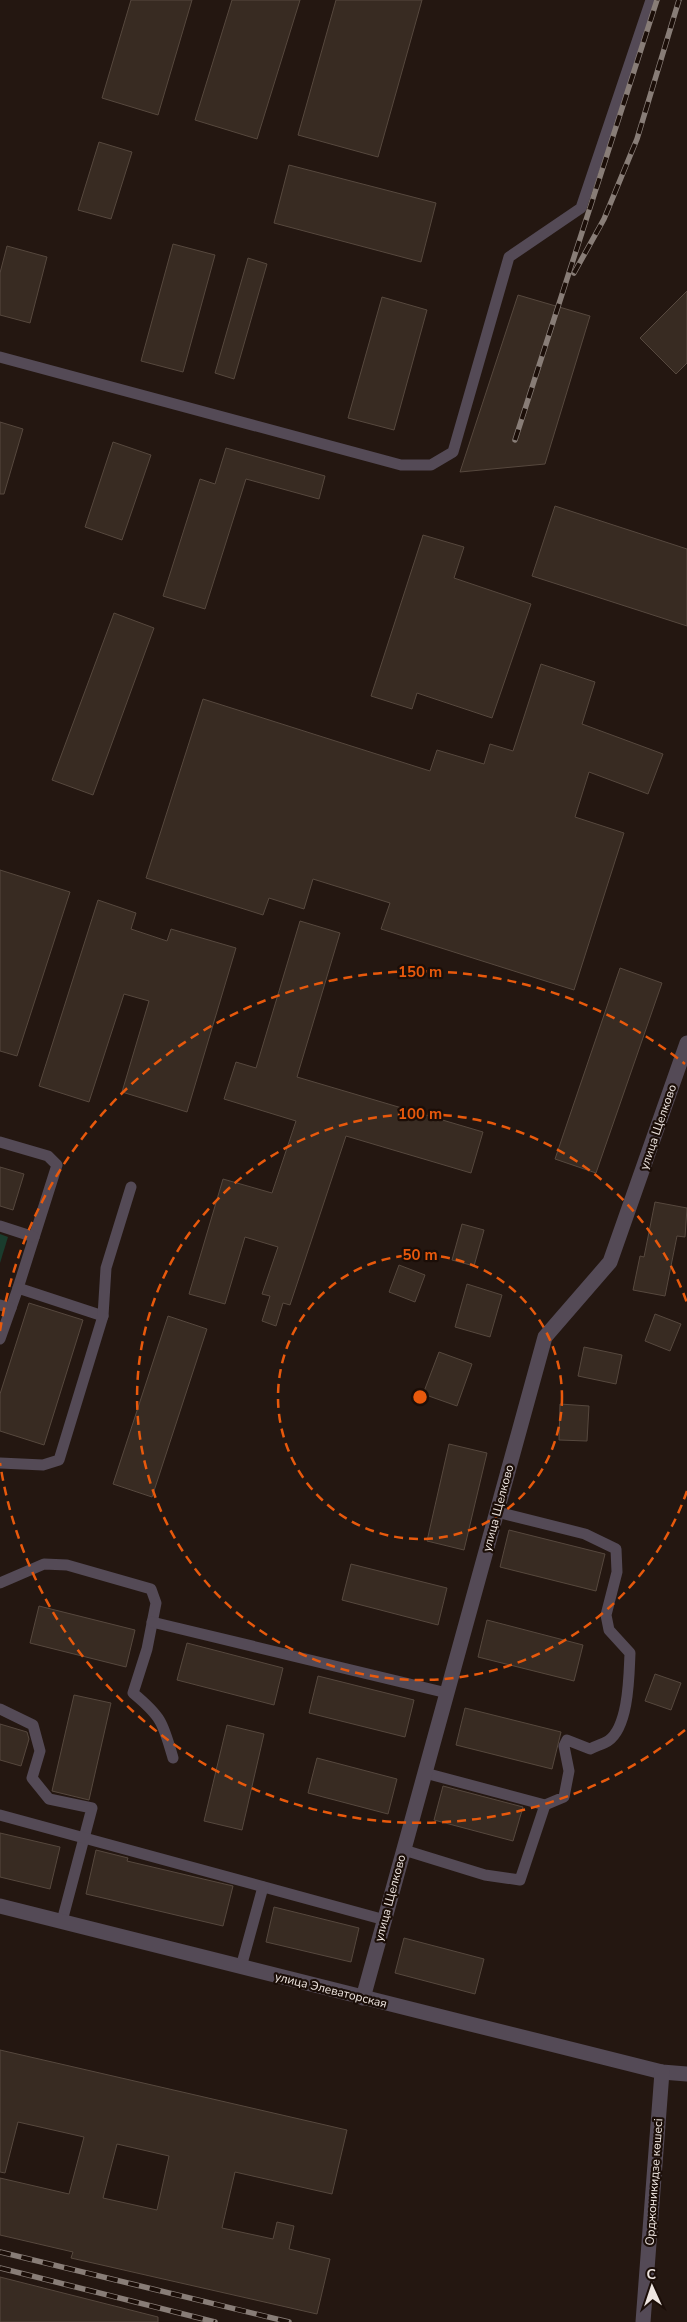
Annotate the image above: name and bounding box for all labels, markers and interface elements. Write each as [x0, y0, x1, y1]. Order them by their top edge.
text: 150 m [398, 962, 442, 982]
street label: улица Щелково [636, 1082, 680, 1172]
text: 100 m [398, 1104, 442, 1124]
text: 50 m [402, 1245, 438, 1265]
centre of rings [411, 1388, 429, 1406]
street label: улица Щелково [479, 1463, 517, 1553]
street label: улица Щелково [371, 1853, 409, 1943]
street label: улица Элеваторская [273, 1968, 389, 2012]
street label: Орджоникидзе көшесі [642, 2118, 666, 2246]
north arrow [627, 2262, 677, 2312]
text: С [646, 2265, 657, 2284]

